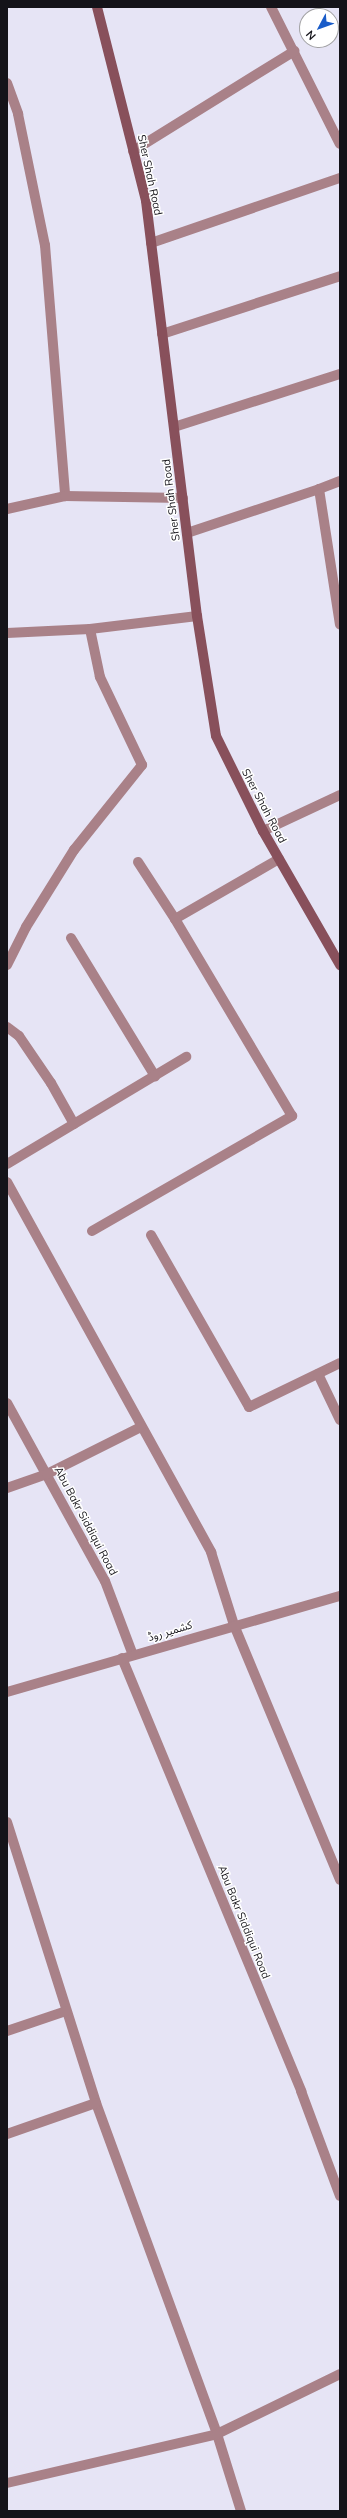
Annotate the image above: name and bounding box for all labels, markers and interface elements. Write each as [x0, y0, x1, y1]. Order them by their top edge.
north arrow [299, 8, 339, 48]
text: N [303, 27, 319, 43]
street label: Sher Shah Road [135, 133, 165, 217]
street label: Sher Shah Road [159, 458, 183, 542]
street label: Sher Shah Road [239, 767, 289, 845]
street label: Abu Bakr Siddiqui Road [52, 1464, 120, 1578]
street label: کشمیر روڈ [146, 1618, 194, 1644]
street label: Abu Bakr Siddiqui Road [215, 1863, 273, 1981]

